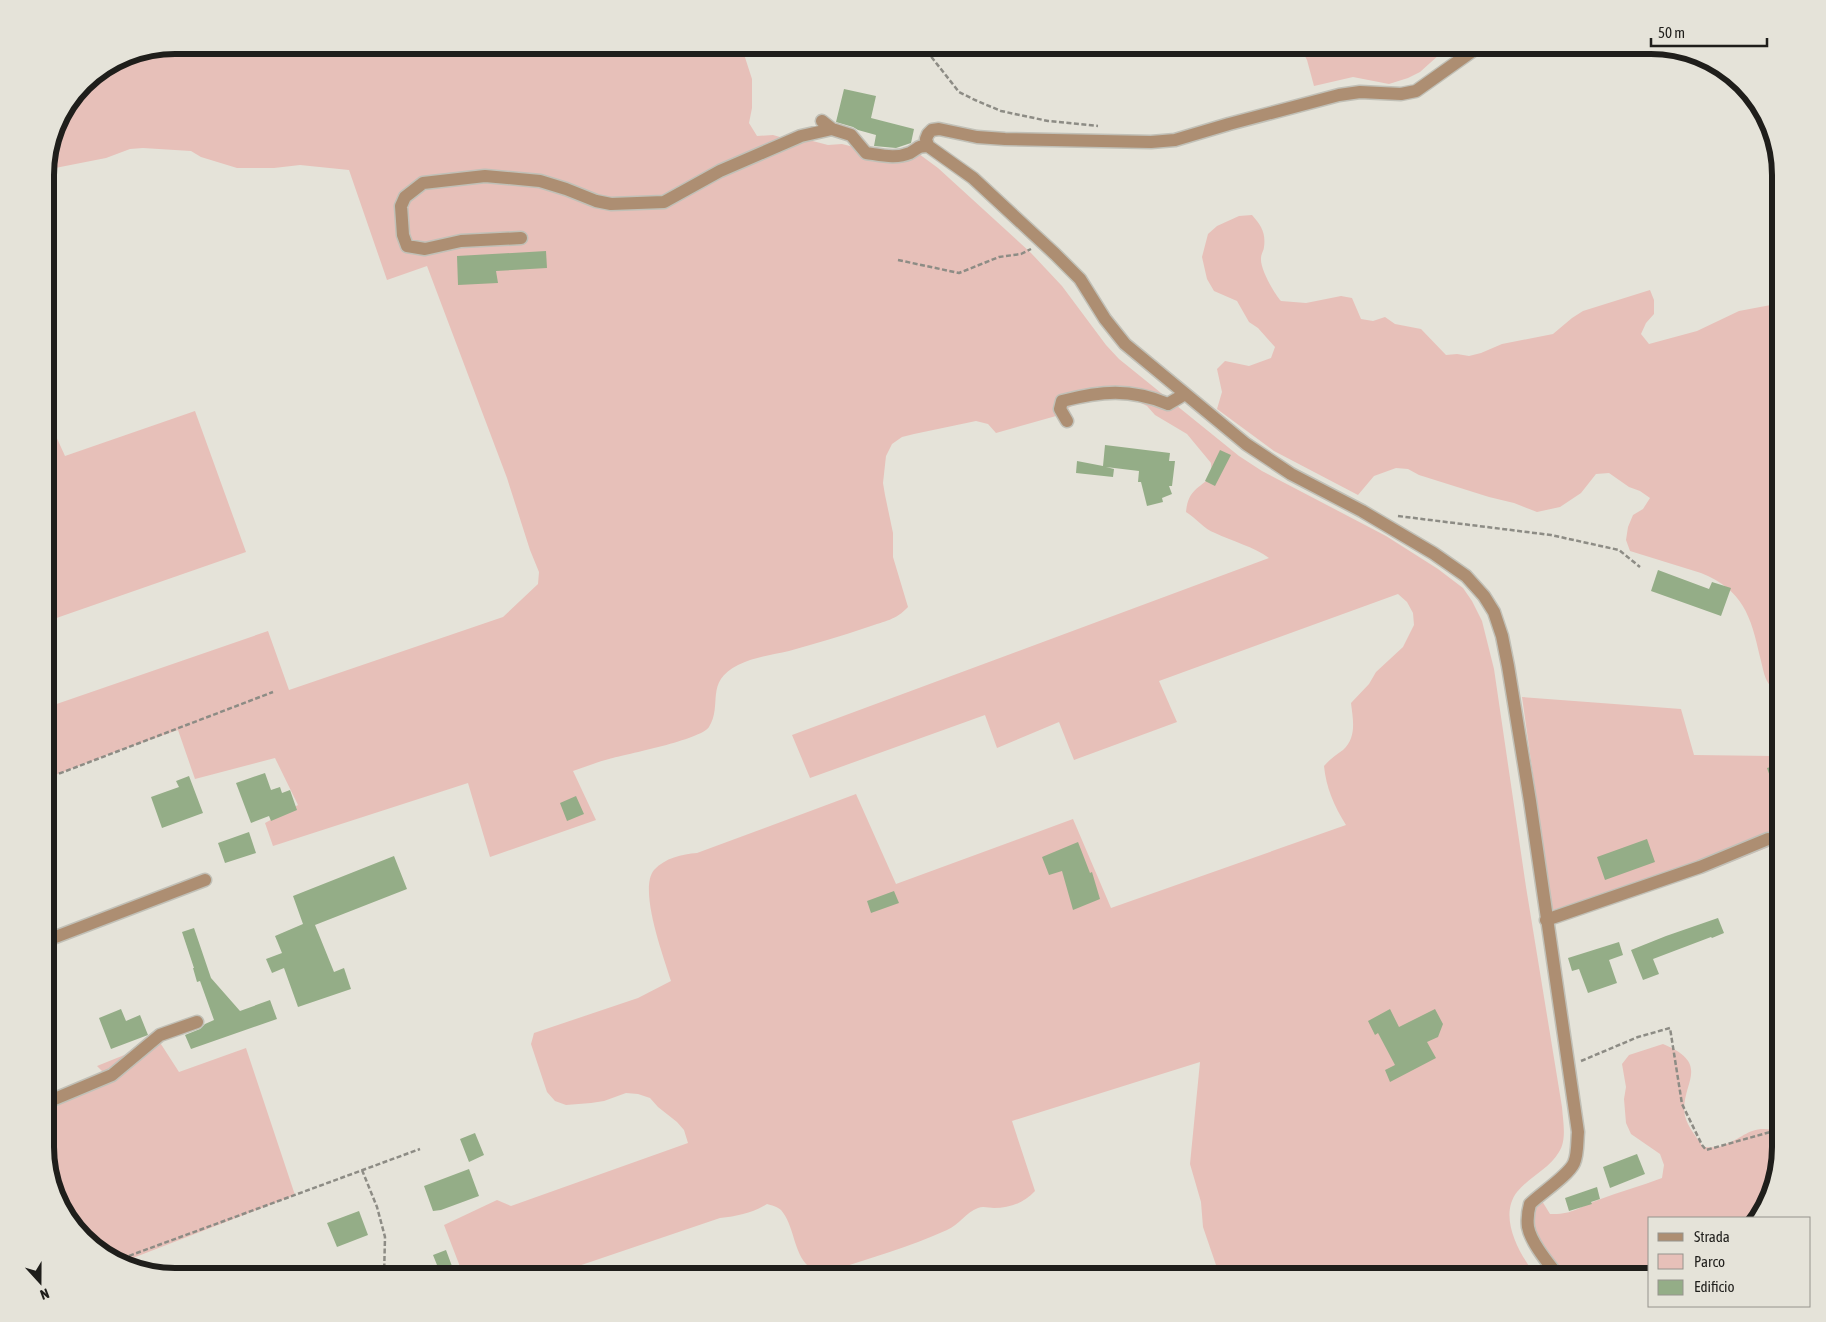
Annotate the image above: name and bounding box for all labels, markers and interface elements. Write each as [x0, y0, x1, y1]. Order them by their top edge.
scale bar [1651, 15, 1767, 47]
text: 50 m [1658, 24, 1685, 41]
legend [1648, 1217, 1811, 1307]
text: Strada [1694, 1228, 1730, 1245]
text: Parco [1694, 1253, 1725, 1270]
north arrow [15, 1257, 65, 1307]
text: Edificio [1694, 1278, 1735, 1295]
text: N [38, 1285, 51, 1303]

